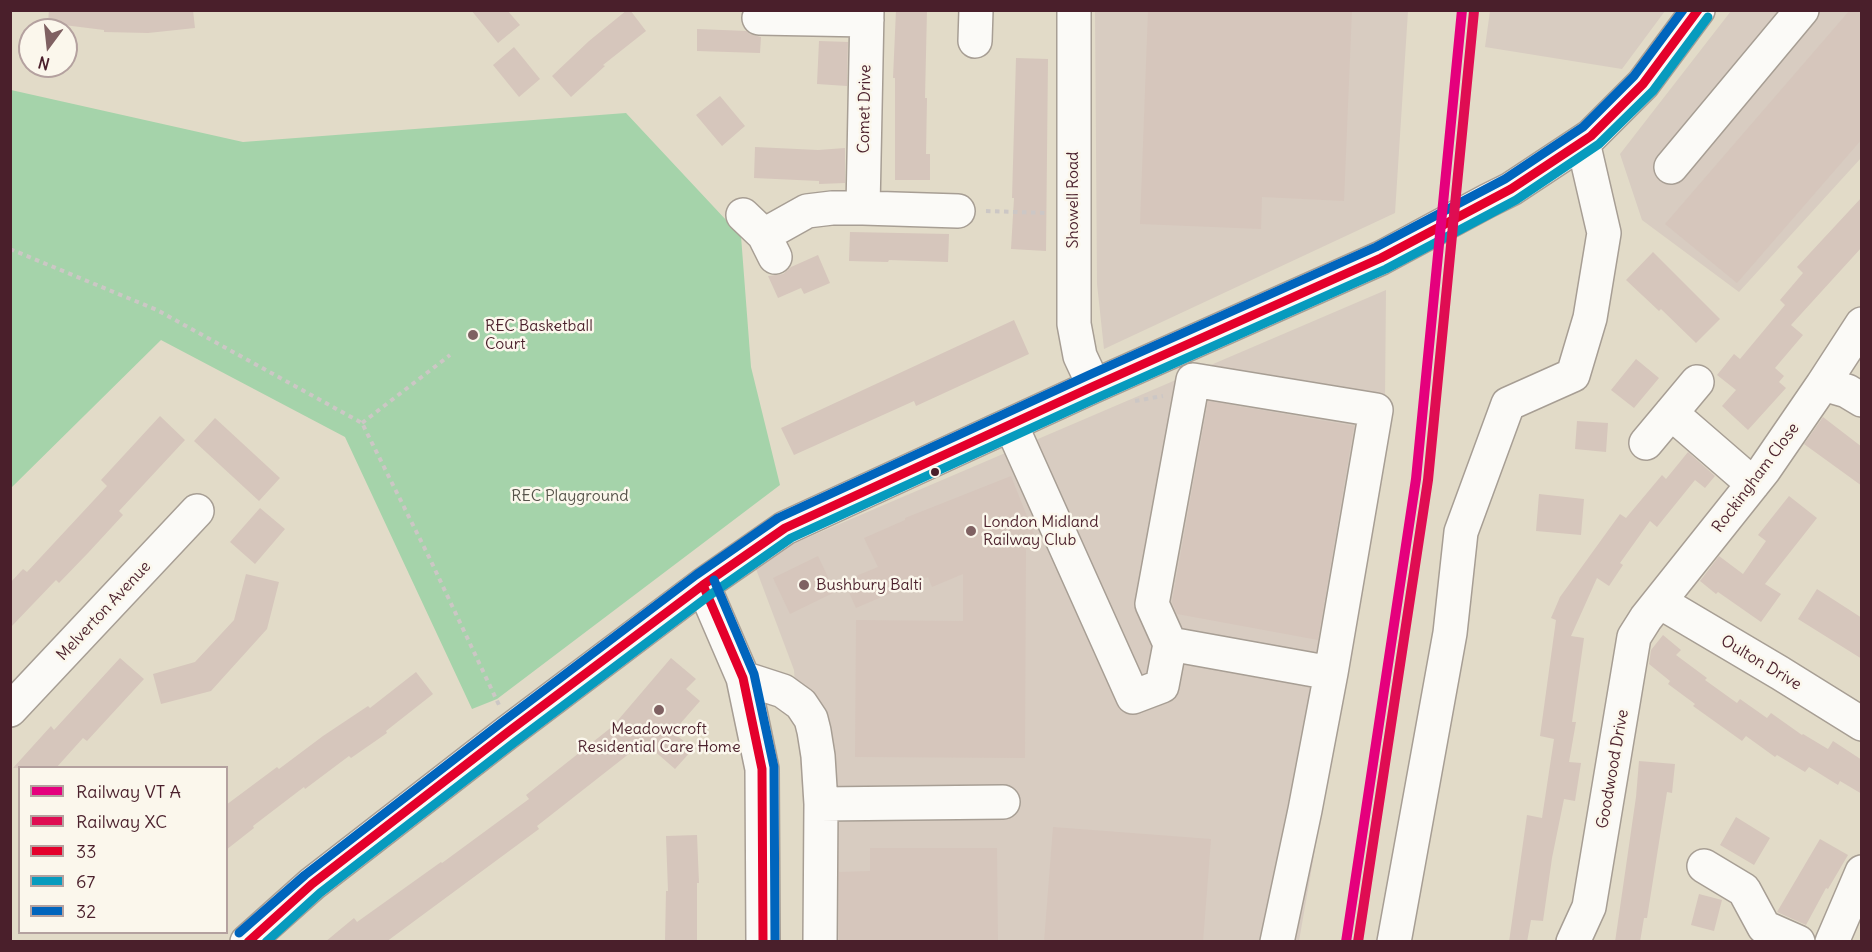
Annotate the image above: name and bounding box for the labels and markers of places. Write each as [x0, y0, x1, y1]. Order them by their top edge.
place label: REC Basketball Court [485, 316, 593, 354]
marker: REC Basketball Court [466, 328, 480, 342]
unlabelled marker [929, 466, 941, 478]
place label: London Midland Railway Club [983, 512, 1099, 550]
marker: London Midland Railway Club [964, 524, 978, 538]
place label: Bushbury Balti [816, 575, 922, 595]
marker: Bushbury Balti [797, 578, 811, 592]
marker: Meadowcroft Residential Care Home [652, 703, 666, 717]
place label: Meadowcroft Residential Care Home [577, 719, 741, 757]

